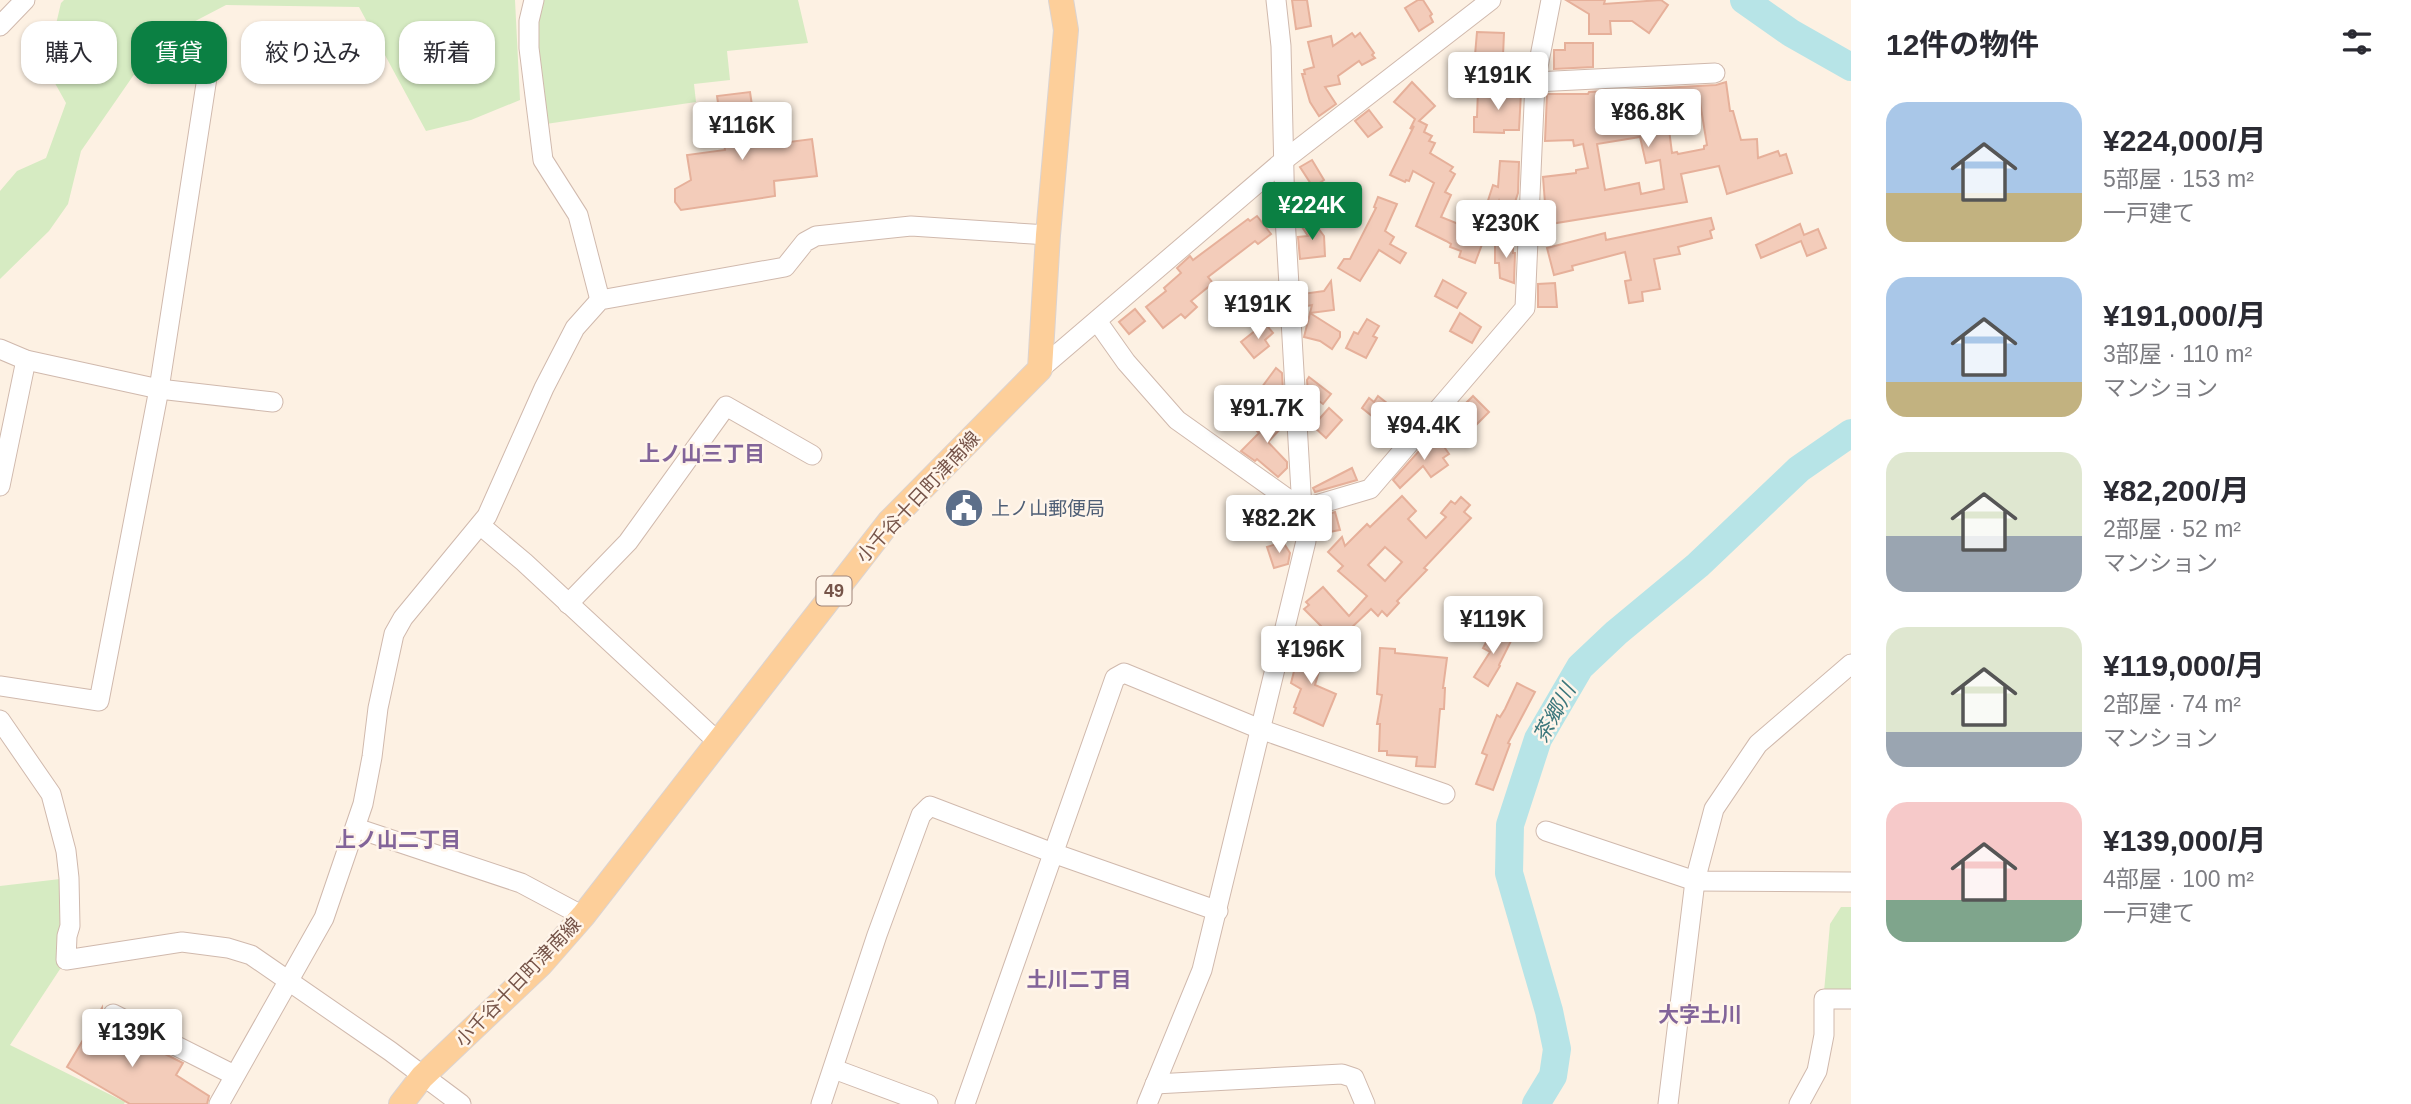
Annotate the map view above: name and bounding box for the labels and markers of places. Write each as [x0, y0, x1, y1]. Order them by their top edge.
pin: ¥191K [1449, 52, 1547, 112]
pin: ¥86.8K [1591, 90, 1705, 149]
pin: ¥116K [693, 102, 791, 162]
pin: ¥224K [1263, 182, 1361, 242]
pin: ¥230K [1457, 201, 1555, 260]
pin: ¥191K [1209, 282, 1307, 341]
pin: ¥91.7K [1210, 386, 1324, 445]
pin: ¥94.4K [1367, 402, 1481, 462]
public building icon: 上ノ山郵便局 [943, 487, 985, 529]
pin: ¥82.2K [1222, 496, 1336, 555]
place label: 上ノ山郵便局 [991, 498, 1105, 519]
pin: ¥119K [1444, 596, 1542, 656]
pin: ¥196K [1262, 626, 1360, 686]
pin: ¥139K [83, 1010, 181, 1069]

